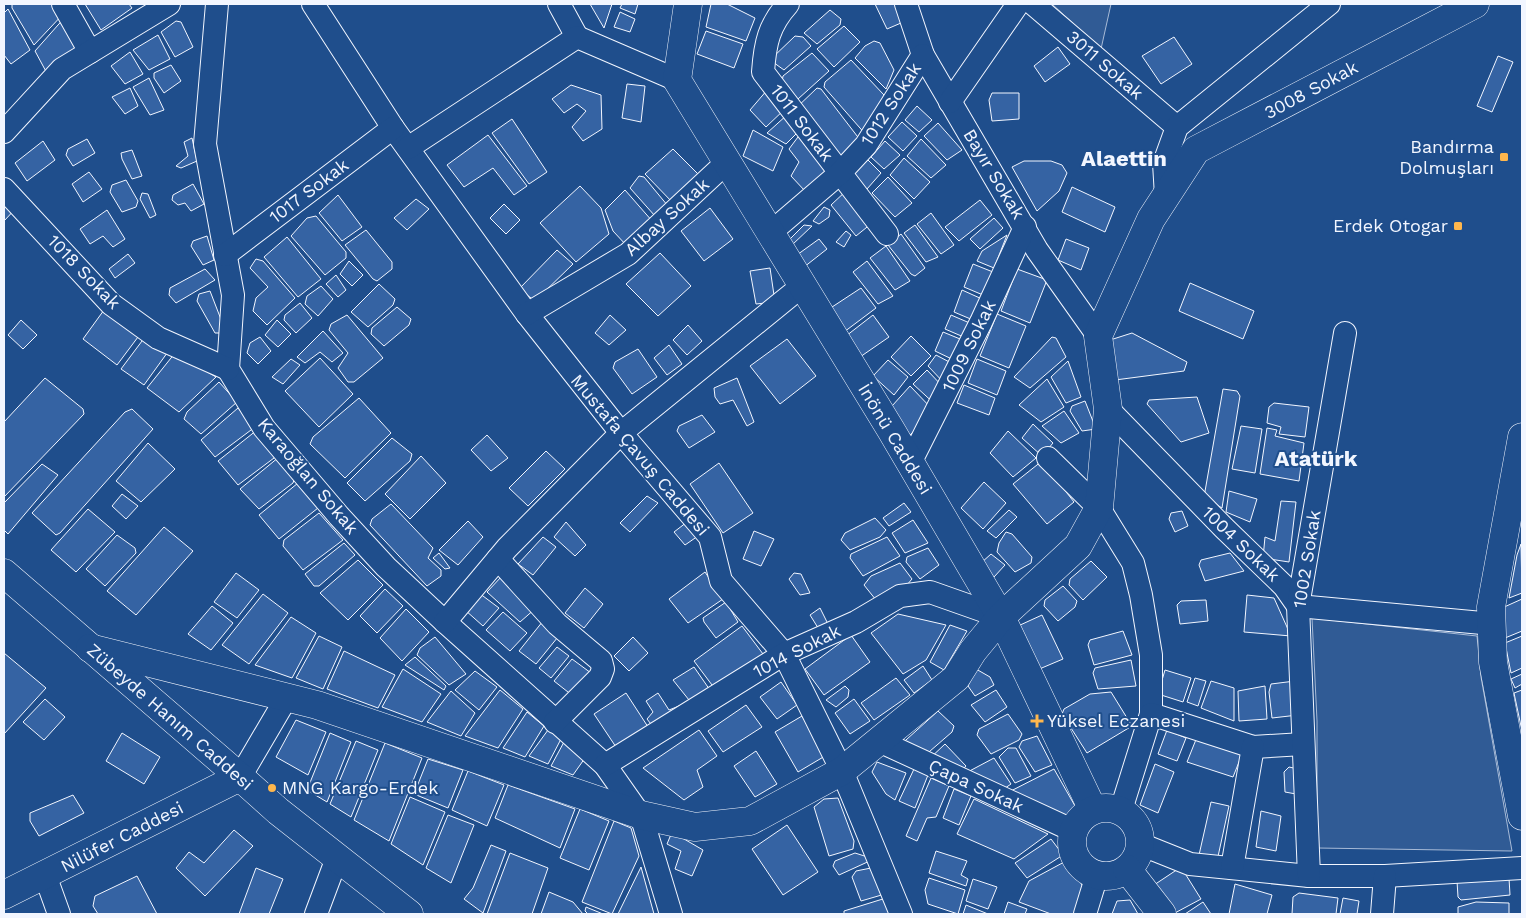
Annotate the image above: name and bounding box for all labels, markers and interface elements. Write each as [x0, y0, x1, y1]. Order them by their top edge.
street label: 3011 Sokak [1063, 26, 1148, 104]
street label: 3008 Sokak [1260, 56, 1361, 123]
street label: 1012 Sokak [856, 58, 925, 149]
street label: 1011 Sokak [767, 80, 838, 165]
street label: Bayır Sokak [959, 125, 1030, 223]
place label: Bandırma Dolmuşları [1399, 136, 1494, 178]
district label: Alaettin [1081, 146, 1167, 171]
marker: Bandırma Dolmuşları [1498, 151, 1510, 163]
street label: 1017 Sokak [265, 154, 352, 227]
street label: Albay Sokak [620, 173, 713, 260]
place label: Erdek Otogar [1333, 215, 1448, 236]
marker: Erdek Otogar [1452, 220, 1464, 232]
street label: 1018 Sokak [44, 230, 125, 313]
street label: 1009 Sokak [937, 296, 1000, 395]
street label: Mustafa Çavuş Caddesi [567, 370, 714, 540]
street label: İnönü Caddesi [854, 380, 937, 498]
street label: Karaoğlan Sokak [254, 413, 363, 538]
district label: Atatürk [1275, 446, 1358, 471]
street label: 1004 Sokak [1198, 502, 1284, 586]
street label: 1002 Sokak [1288, 508, 1325, 609]
street label: 1014 Sokak [750, 620, 844, 682]
street label: Zübeyde Hanım Caddesi [83, 639, 257, 794]
place label: Yüksel Eczanesi [1047, 710, 1185, 731]
marker: Yüksel Eczanesi [1031, 715, 1043, 727]
street label: Çapa Sokak [925, 754, 1027, 817]
place label: MNG Kargo-Erdek [282, 777, 438, 798]
marker: MNG Kargo-Erdek [266, 782, 278, 794]
street label: Nilüfer Caddesi [57, 797, 187, 876]

